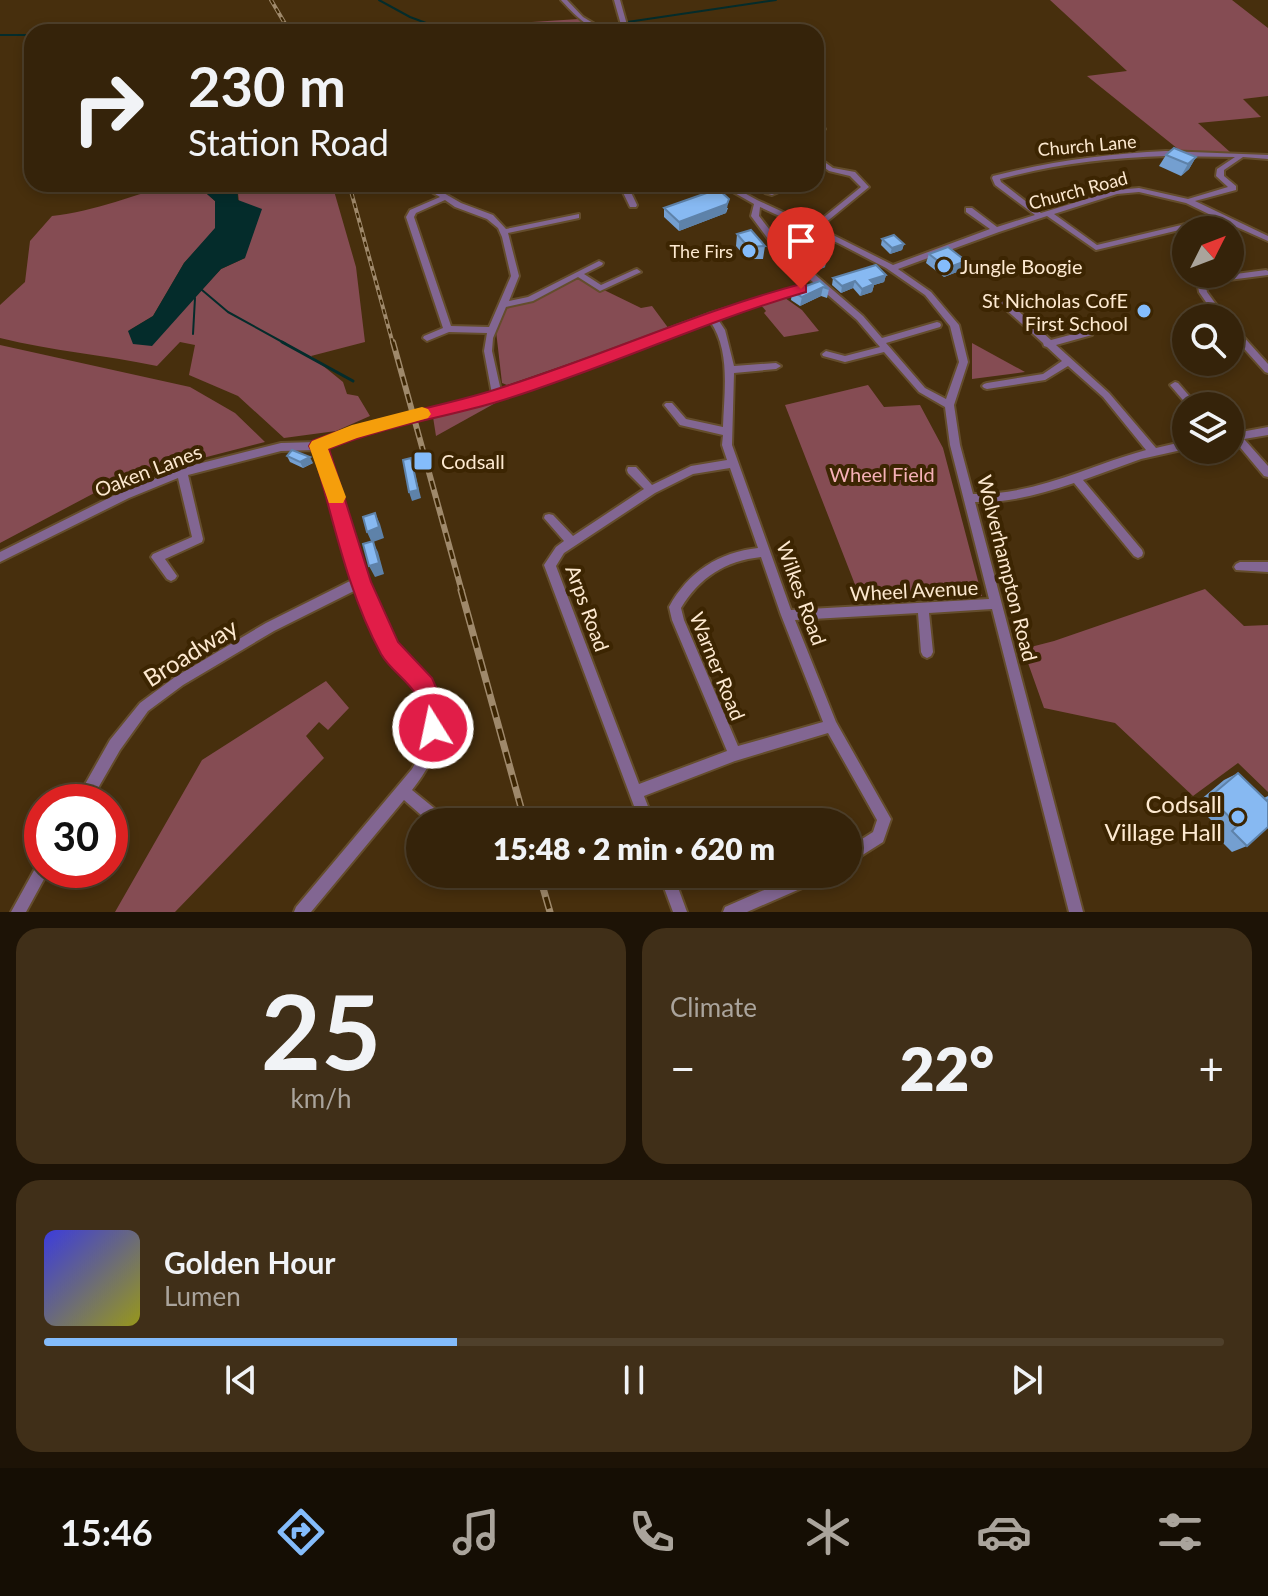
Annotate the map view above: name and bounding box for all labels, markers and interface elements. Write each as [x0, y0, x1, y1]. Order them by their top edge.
text: 230 m [188, 52, 346, 119]
icon: right [56, 56, 160, 160]
text: Station Road [188, 120, 389, 164]
street label: Church Lane [1037, 130, 1137, 160]
street label: Church Road [1026, 166, 1130, 214]
pin [767, 207, 835, 289]
north arrow [1172, 216, 1244, 288]
map controls [1172, 216, 1244, 464]
icon: arrive [779, 219, 823, 263]
place label: The Firs [670, 240, 733, 262]
marker: The Firs [740, 242, 758, 260]
place label: Jungle Boogie [960, 254, 1082, 278]
marker: Jungle Boogie [935, 257, 953, 275]
place label: St Nicholas CofE First School [982, 288, 1128, 335]
marker: St Nicholas CofE First School [1135, 302, 1153, 320]
button: search [1172, 304, 1244, 376]
button: layers [1172, 392, 1244, 464]
street label: Oaken Lanes [91, 439, 205, 501]
place label: Codsall [441, 449, 505, 473]
marker: Codsall [412, 450, 434, 472]
park label: Wheel Field [829, 462, 935, 486]
street label: Wolverhampton Road [973, 472, 1043, 664]
street label: Wilkes Road [772, 538, 832, 648]
street label: Arps Road [561, 562, 615, 654]
street label: Wheel Avenue [849, 575, 979, 605]
street label: Warner Road [685, 608, 751, 724]
street label: Broadway [138, 612, 243, 692]
position arrow [391, 686, 475, 770]
speed limit sign: 30 [24, 784, 128, 888]
place label: Codsall Village Hall [1104, 789, 1222, 846]
marker: Codsall Village Hall [1229, 808, 1247, 826]
text: 15:48 · 2 min · 620 m [493, 830, 775, 866]
text: 25 [261, 967, 381, 1092]
text: Climate [670, 991, 757, 1023]
text: 22° [900, 1032, 994, 1104]
text: − [670, 1042, 696, 1094]
text: + [1198, 1042, 1224, 1094]
text: km/h [291, 1082, 351, 1114]
text: Golden Hour [164, 1244, 336, 1280]
text: Lumen [164, 1280, 241, 1312]
icon: previous [219, 1358, 263, 1402]
icon: pause [612, 1358, 656, 1402]
icon: next [1005, 1358, 1049, 1402]
icon: directions [273, 1504, 329, 1560]
icon: music [448, 1504, 504, 1560]
icon: phone [624, 1504, 680, 1560]
icon: climate [800, 1504, 856, 1560]
icon: car [976, 1504, 1032, 1560]
icon: filters [1152, 1504, 1208, 1560]
text: 15:46 [60, 1510, 153, 1554]

